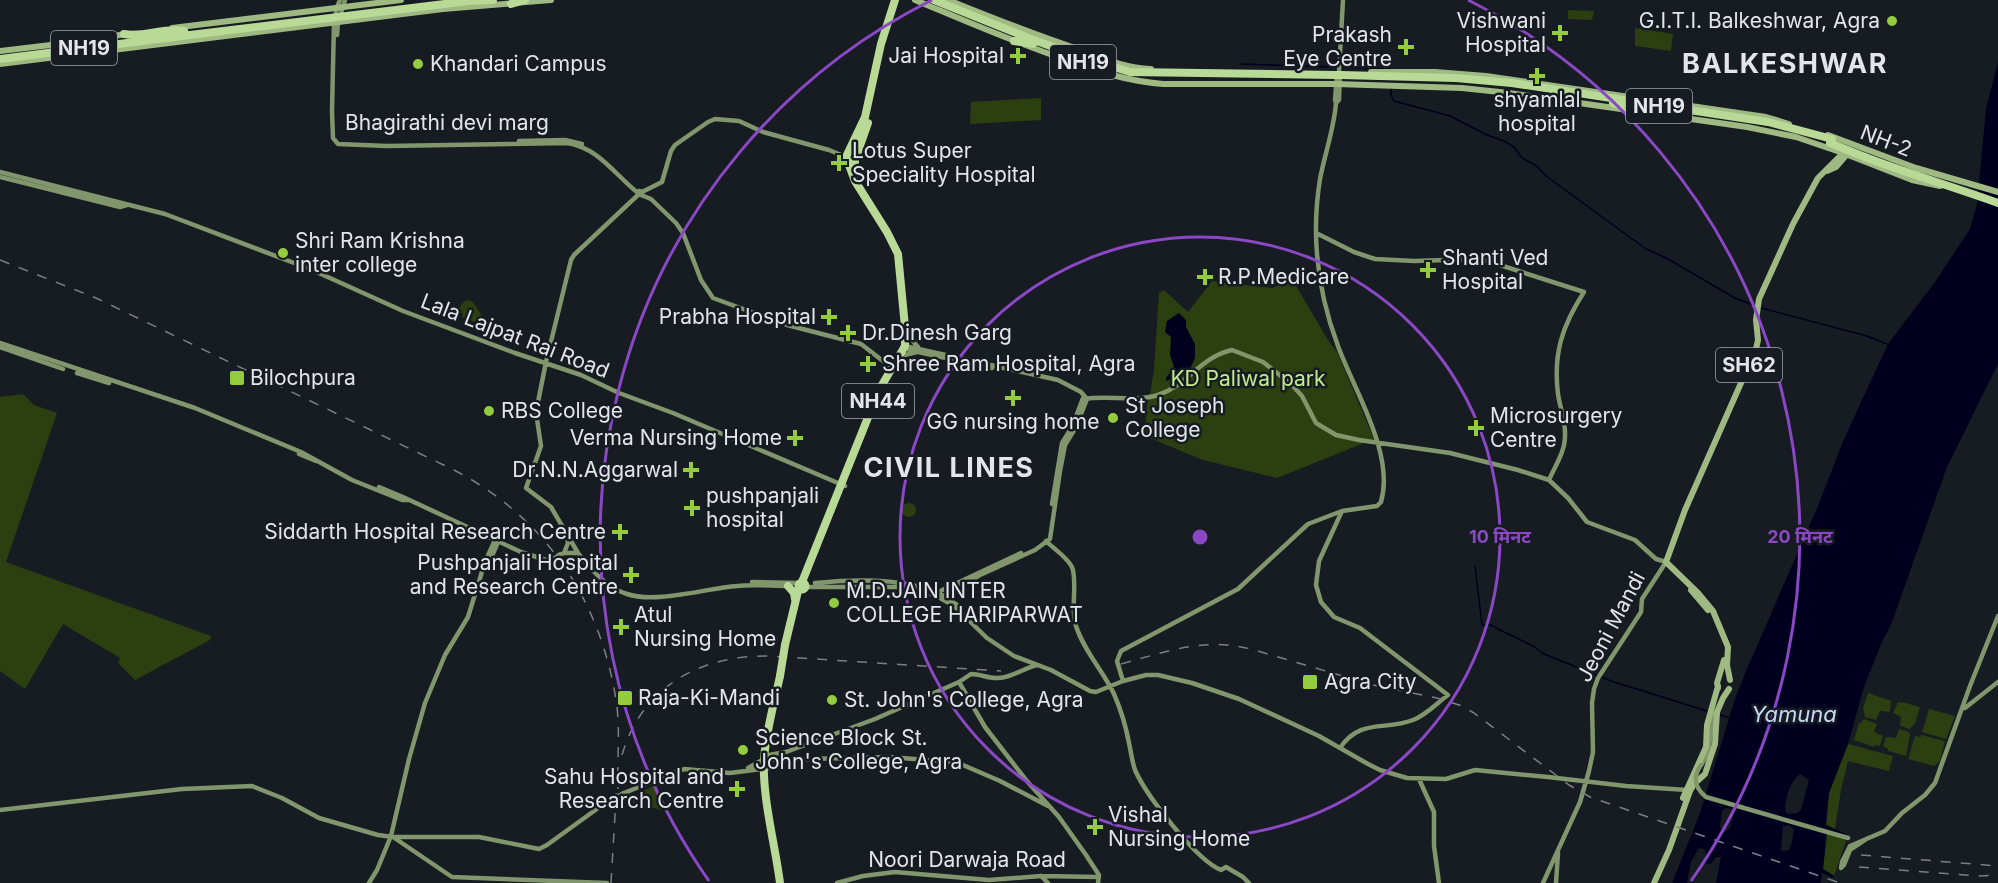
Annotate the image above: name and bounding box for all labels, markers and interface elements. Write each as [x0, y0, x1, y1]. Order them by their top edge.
place label: Vishwani Hospital [1456, 8, 1546, 57]
place label: G.I.T.I. Balkeshwar, Agra [1639, 8, 1880, 33]
marker: G.I.T.I. Balkeshwar, Agra [1885, 14, 1899, 28]
place label: Prakash Eye Centre [1283, 22, 1392, 71]
marker: Vishwani Hospital [1551, 24, 1569, 42]
road number: NH19 [51, 31, 117, 65]
marker: Prakash Eye Centre [1397, 38, 1415, 56]
place label: Jai Hospital [888, 43, 1004, 68]
road number: NH19 [1050, 45, 1116, 79]
marker: Jai Hospital [1009, 47, 1027, 65]
district label: BALKESHWAR [1682, 47, 1888, 80]
place label: Khandari Campus [430, 51, 607, 76]
marker: Khandari Campus [411, 57, 425, 71]
marker: shyamlal hospital [1528, 67, 1546, 85]
place label: shyamlal hospital [1493, 87, 1581, 136]
road number: NH19 [1626, 89, 1692, 123]
street label: Bhagirathi devi marg [345, 110, 549, 135]
street label: NH-2 [1857, 119, 1915, 162]
place label: Lotus Super Speciality Hospital [852, 138, 1036, 187]
marker: Lotus Super Speciality Hospital [830, 154, 848, 172]
place label: Shri Ram Krishna inter college [295, 228, 465, 277]
place label: Shanti Ved Hospital [1442, 245, 1548, 294]
marker: Shri Ram Krishna inter college [276, 246, 290, 260]
marker: Shanti Ved Hospital [1419, 261, 1437, 279]
place label: R.P.Medicare [1218, 264, 1349, 289]
marker: R.P.Medicare [1196, 268, 1214, 286]
street label: Lala Lajpat Rai Road [417, 288, 613, 383]
place label: Prabha Hospital [659, 304, 816, 329]
marker: Prabha Hospital [820, 308, 838, 326]
place label: Dr.Dinesh Garg [862, 320, 1012, 345]
marker: Dr.Dinesh Garg [839, 324, 857, 342]
road number: SH62 [1716, 348, 1782, 382]
place label: Shree Ram Hospital, Agra [882, 351, 1135, 376]
marker: Shree Ram Hospital, Agra [859, 355, 877, 373]
place label: Bilochpura [250, 365, 356, 390]
park label: KD Paliwal park [1170, 366, 1326, 391]
marker: Bilochpura [228, 369, 246, 387]
road number: NH44 [842, 384, 914, 418]
marker: GG nursing home [1004, 389, 1022, 407]
place label: St Joseph College [1125, 393, 1224, 442]
place label: RBS College [501, 398, 623, 423]
place label: Microsurgery Centre [1490, 403, 1623, 452]
marker: RBS College [482, 404, 496, 418]
place label: GG nursing home [927, 409, 1099, 434]
marker: St Joseph College [1106, 411, 1120, 425]
marker: Microsurgery Centre [1467, 419, 1485, 437]
place label: Verma Nursing Home [570, 425, 782, 450]
marker: Verma Nursing Home [786, 429, 804, 447]
district label: CIVIL LINES [864, 451, 1034, 484]
place label: Dr.N.N.Aggarwal [512, 457, 678, 482]
marker: Dr.N.N.Aggarwal [682, 461, 700, 479]
place label: pushpanjali hospital [706, 483, 819, 532]
marker: pushpanjali hospital [683, 499, 701, 517]
place label: Siddarth Hospital Research Centre [264, 519, 606, 544]
marker: Siddarth Hospital Research Centre [611, 523, 629, 541]
text: 10 मिनट [1469, 526, 1531, 547]
text: 20 मिनट [1767, 526, 1833, 547]
centre of rings [1190, 527, 1210, 547]
place label: Pushpanjali Hospital and Research Centre [410, 550, 618, 599]
marker: Pushpanjali Hospital and Research Centre [622, 566, 640, 584]
street label: Jeoni Mandi [1571, 567, 1650, 686]
place label: M.D.JAIN INTER COLLEGE HARIPARWAT [846, 578, 1083, 627]
marker: M.D.JAIN INTER COLLEGE HARIPARWAT [827, 596, 841, 610]
place label: Atul Nursing Home [634, 602, 776, 651]
marker: Atul Nursing Home [612, 618, 630, 636]
place label: Agra City [1324, 669, 1417, 694]
marker: Agra City [1301, 673, 1319, 691]
place label: Raja-Ki-Mandi [638, 685, 780, 710]
place label: St. John's College, Agra [844, 687, 1083, 712]
marker: Raja-Ki-Mandi [616, 689, 634, 707]
marker: St. John's College, Agra [825, 693, 839, 707]
water label: Yamuna [1751, 701, 1837, 727]
place label: Science Block St. John's College, Agra [755, 725, 962, 774]
marker: Science Block St. John's College, Agra [736, 743, 750, 757]
place label: Sahu Hospital and Research Centre [544, 764, 724, 813]
marker: Sahu Hospital and Research Centre [728, 780, 746, 798]
place label: Vishal Nursing Home [1108, 802, 1250, 851]
marker: Vishal Nursing Home [1086, 818, 1104, 836]
street label: Noori Darwaja Road [868, 847, 1066, 872]

